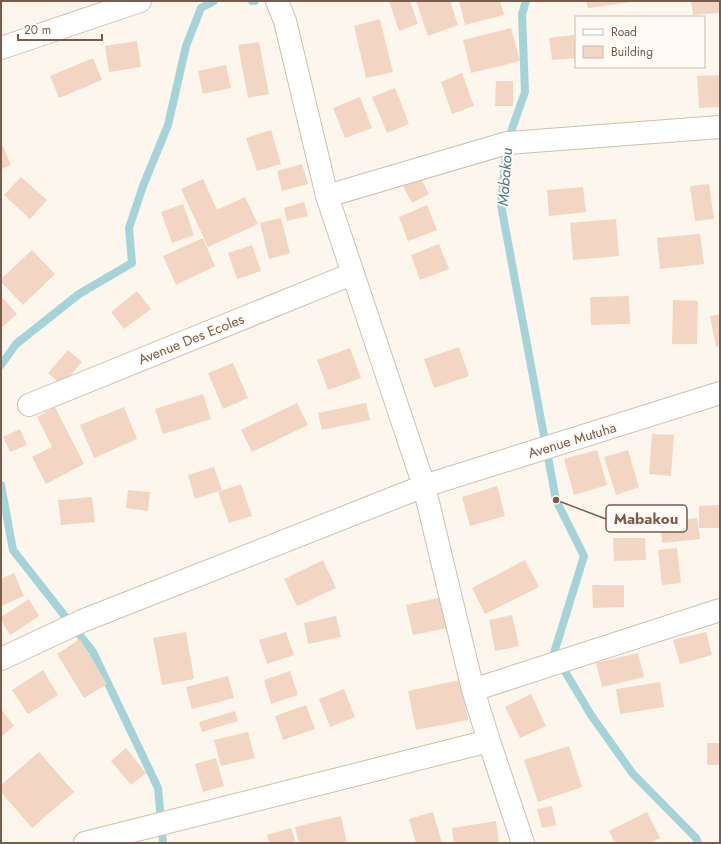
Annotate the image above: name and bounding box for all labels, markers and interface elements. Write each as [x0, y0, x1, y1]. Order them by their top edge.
scale bar [18, 16, 102, 42]
legend [575, 16, 705, 68]
text: 20 m [24, 21, 51, 39]
text: Road [611, 23, 637, 41]
text: Building [611, 43, 653, 61]
water label: Mabakou [492, 147, 518, 207]
street label: Avenue Des Ecoles [135, 309, 247, 369]
street label: Avenue Mutuha [525, 417, 619, 463]
callout: Mabakou [606, 505, 687, 532]
text: Mabakou [614, 508, 678, 530]

